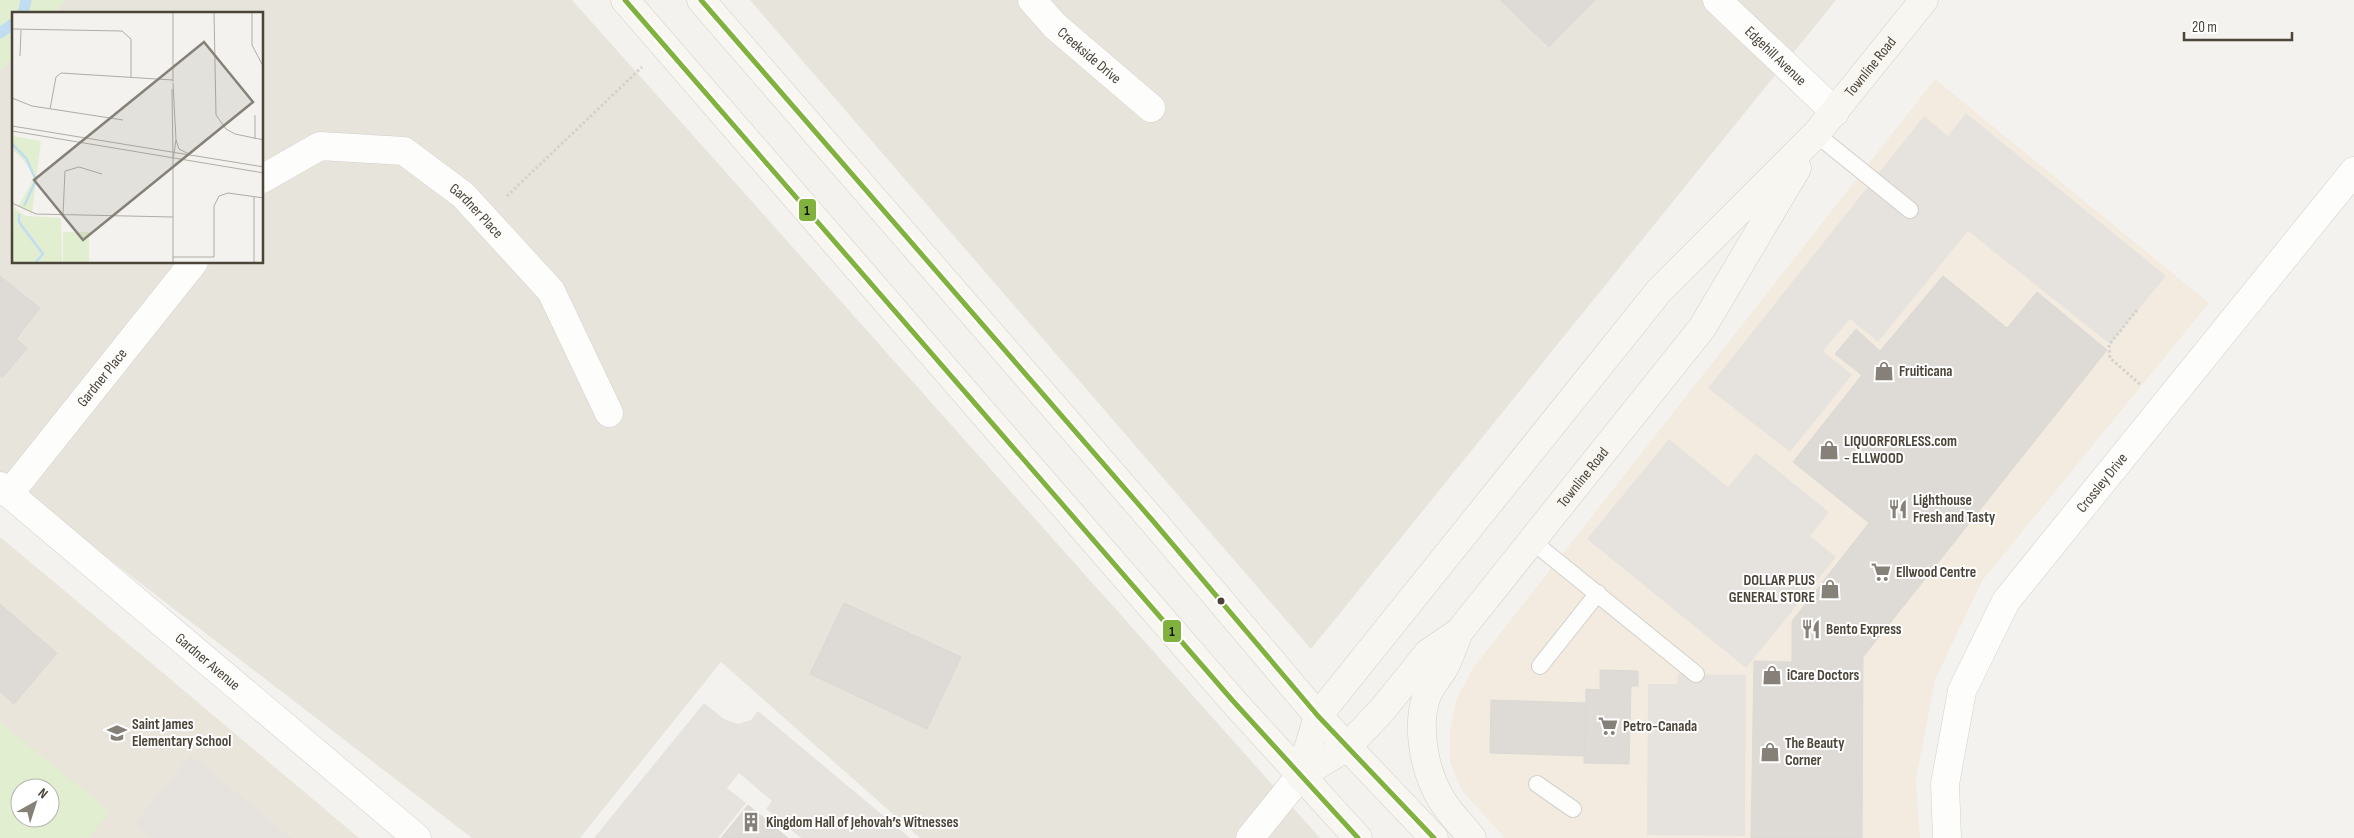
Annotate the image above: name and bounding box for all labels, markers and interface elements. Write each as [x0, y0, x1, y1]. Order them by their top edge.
scale bar [2184, 10, 2292, 42]
inset map [12, 12, 264, 264]
text: 20 m [2192, 18, 2217, 37]
street label: Edgehill Avenue [1741, 22, 1811, 90]
street label: Creekside Drive [1054, 23, 1125, 88]
street label: Townline Road [1840, 33, 1900, 101]
street label: Gardner Place [446, 179, 507, 242]
line badge: 1 [798, 198, 817, 222]
text: 1 [804, 202, 810, 219]
street label: Gardner Place [73, 344, 131, 411]
shop icon: Fruiticana [1873, 360, 1895, 382]
place label: Fruiticana [1899, 362, 1952, 381]
place label: LIQUORFORLESS.com - ELLWOOD [1844, 432, 1957, 468]
shop icon: LIQUORFORLESS.com - ELLWOOD [1818, 439, 1840, 461]
street label: Townline Road [1553, 443, 1613, 511]
street label: Crossley Drive [2072, 449, 2132, 516]
place label: Lighthouse Fresh and Tasty [1913, 491, 1996, 527]
restaurant icon: Lighthouse Fresh and Tasty [1887, 498, 1909, 520]
supermarket icon: Ellwood Centre [1870, 561, 1892, 583]
place label: Ellwood Centre [1896, 563, 1976, 582]
place label: DOLLAR PLUS GENERAL STORE [1729, 571, 1815, 607]
shop icon: DOLLAR PLUS GENERAL STORE [1819, 578, 1841, 600]
unlabelled marker [1216, 596, 1226, 606]
restaurant icon: Bento Express [1800, 618, 1822, 640]
line badge: 1 [1162, 619, 1182, 643]
place label: Bento Express [1826, 620, 1902, 639]
text: 1 [1169, 623, 1175, 640]
street label: Gardner Avenue [171, 629, 244, 694]
shop icon: iCare Doctors [1761, 664, 1783, 686]
place label: iCare Doctors [1787, 666, 1859, 685]
place label: Saint James Elementary School [132, 715, 231, 751]
supermarket icon: Petro-Canada [1597, 715, 1619, 737]
place label: Petro-Canada [1623, 717, 1697, 736]
school or university icon: Saint James Elementary School [106, 722, 128, 744]
place label: The Beauty Corner [1785, 734, 1845, 770]
shop icon: The Beauty Corner [1759, 741, 1781, 763]
north arrow [10, 778, 60, 828]
text: N [35, 784, 51, 802]
building icon: Kingdom Hall of Jehovah’s Witnesses [740, 811, 762, 833]
place label: Kingdom Hall of Jehovah’s Witnesses [766, 813, 959, 832]

